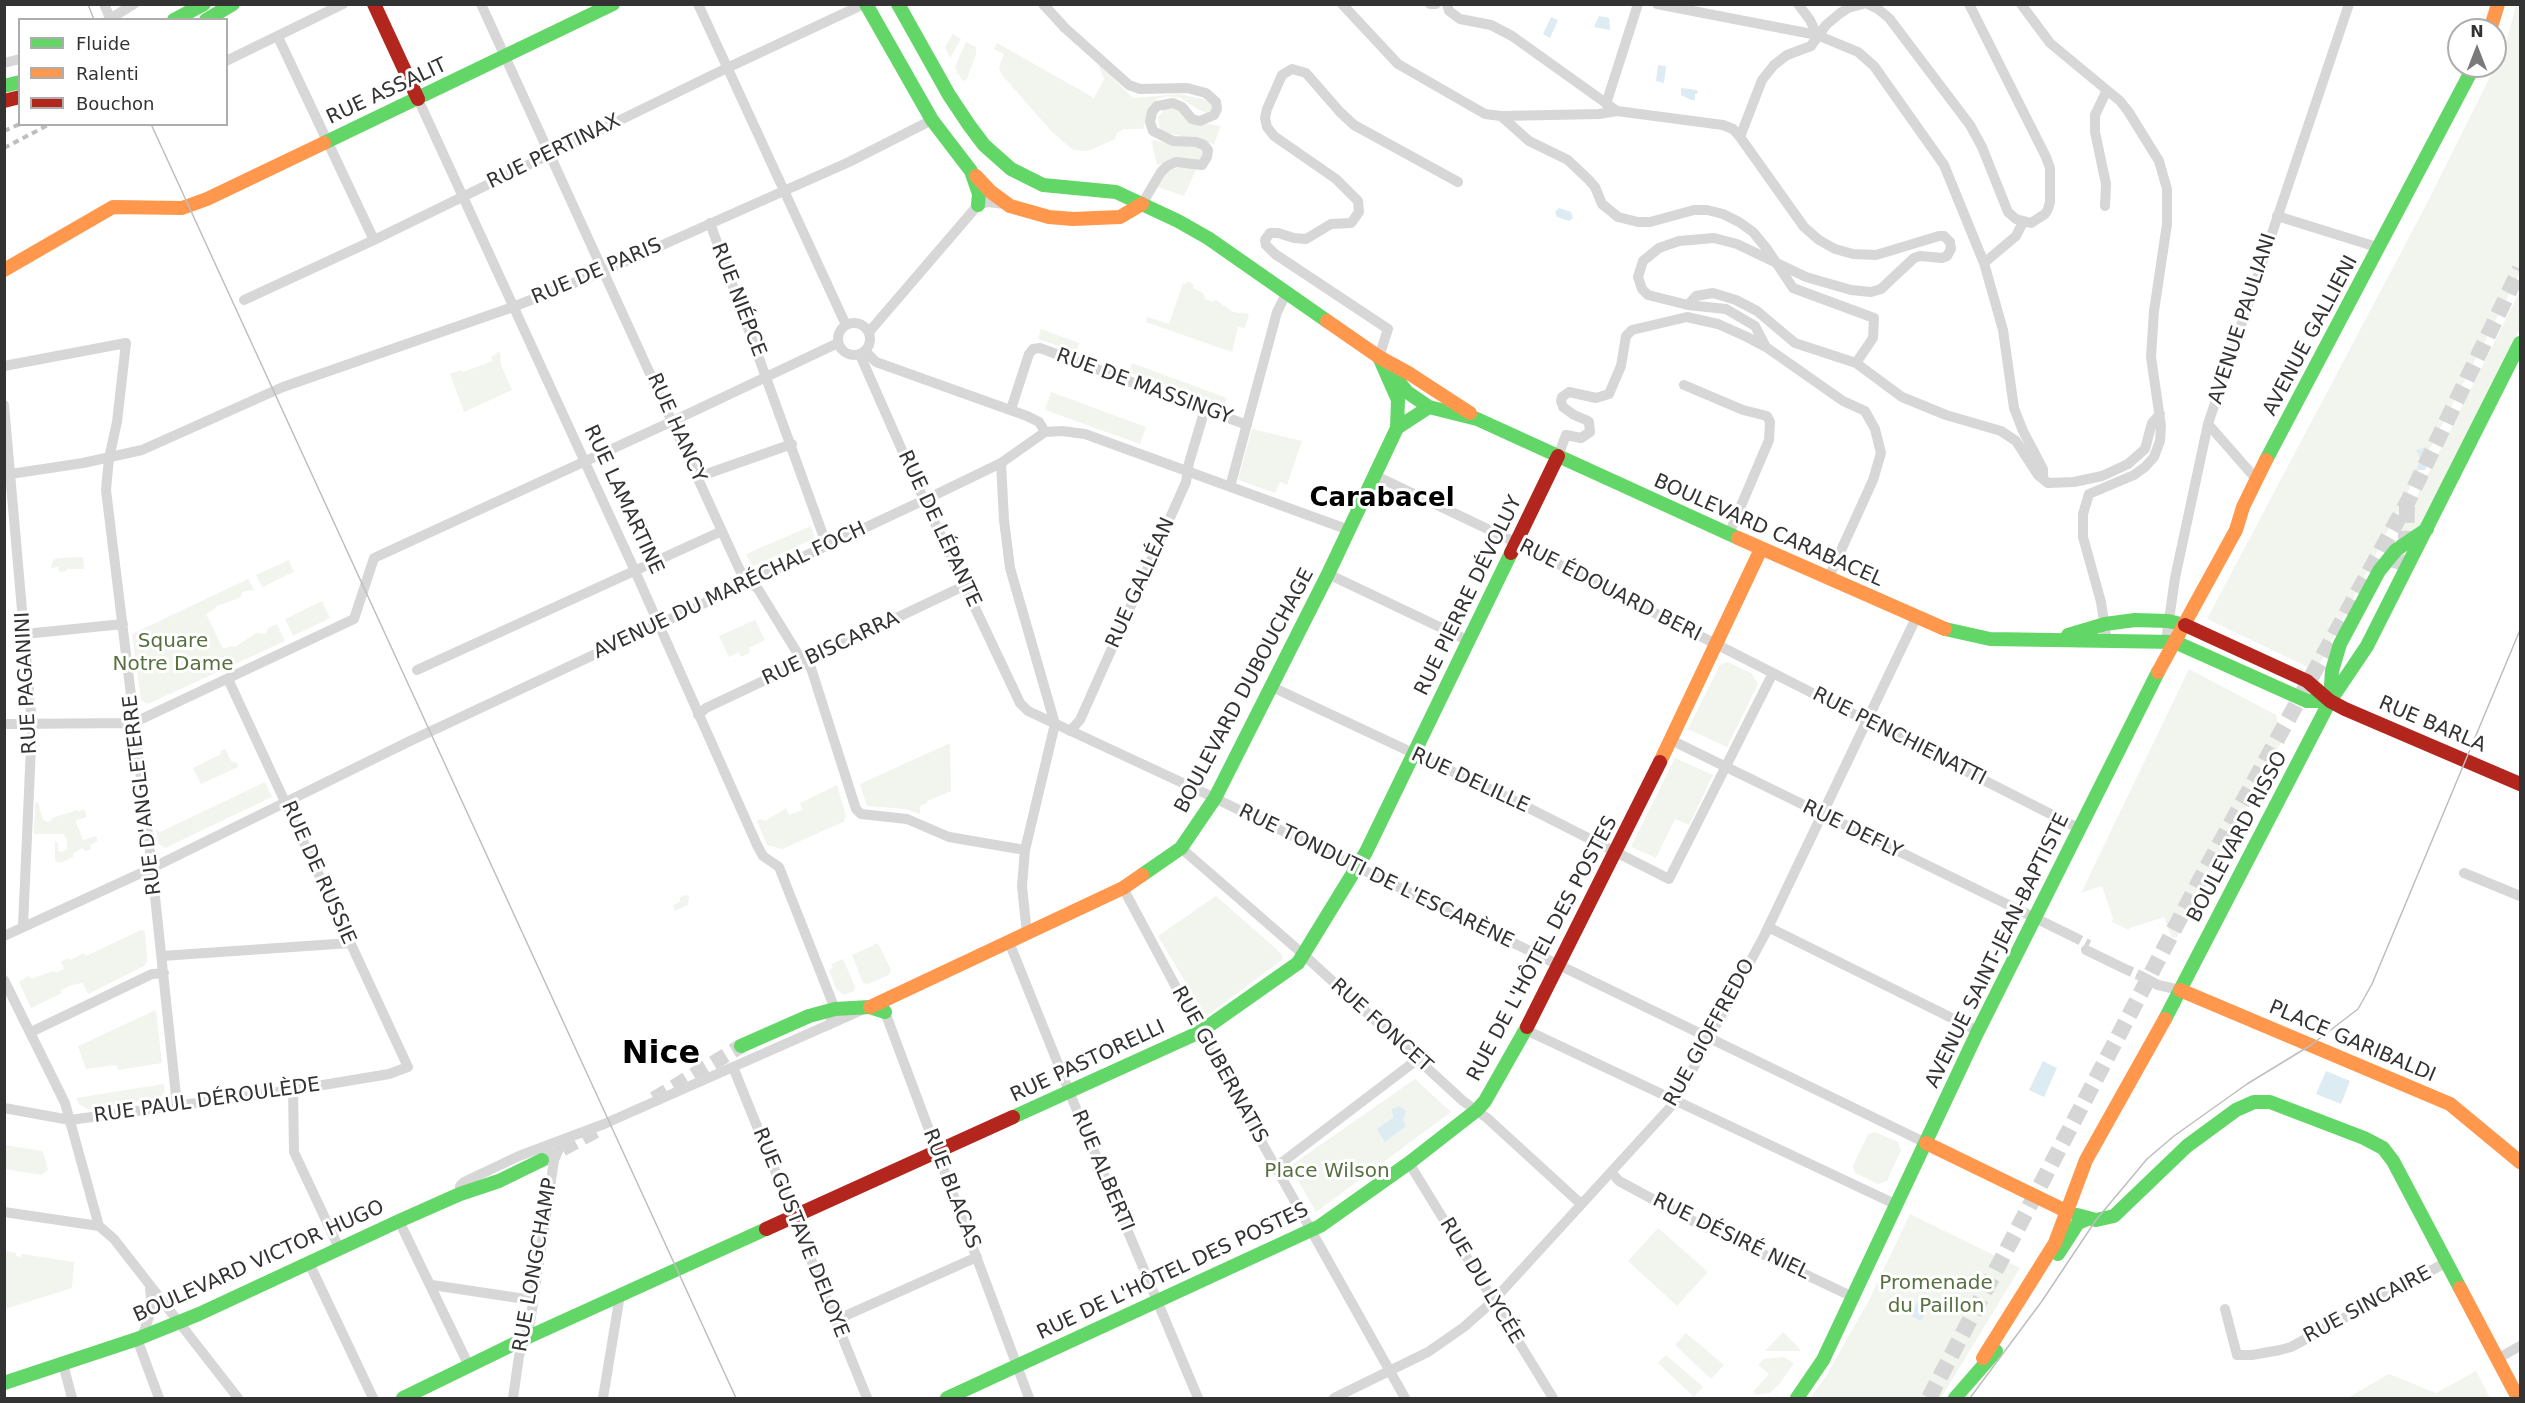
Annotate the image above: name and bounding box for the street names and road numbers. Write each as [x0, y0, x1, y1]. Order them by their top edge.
street label: RUE ASSALIT [323, 54, 451, 130]
street label: RUE PERTINAX [484, 109, 624, 195]
street label: AVENUE PAULIANI [2204, 231, 2282, 407]
street label: RUE DE PARIS [528, 234, 666, 310]
street label: RUE NIÉPCE [705, 240, 771, 360]
street label: AVENUE GALLIENI [2259, 252, 2363, 420]
street label: RUE DE MASSINGY [1053, 344, 1235, 430]
street label: RUE HANCY [641, 370, 711, 486]
street label: RUE LAMARTINE [578, 422, 668, 578]
street label: RUE DE LÉPANTE [892, 447, 986, 611]
street label: BOULEVARD CARABACEL [1650, 470, 1886, 592]
street label: RUE PIERRE DÉVOLUY [1410, 492, 1528, 700]
street label: RUE GALLÉAN [1102, 514, 1180, 652]
street label: AVENUE DU MARÉCHAL FOCH [590, 517, 870, 665]
street label: RUE ÉDOUARD BERI [1515, 535, 1705, 647]
street label: BOULEVARD DUBOUCHAGE [1170, 565, 1320, 817]
street label: RUE BISCARRA [759, 607, 903, 691]
street label: RUE PAGANINI [11, 611, 43, 755]
street label: RUE PENCHIENATTI [1808, 683, 1990, 791]
street label: RUE BARLA [2375, 692, 2489, 758]
street label: RUE D'ANGLETERRE [119, 693, 167, 897]
street label: RUE DELILLE [1407, 743, 1533, 819]
street label: BOULEVARD RISSO [2183, 747, 2293, 927]
street label: RUE DEFLY [1798, 796, 1906, 864]
street label: RUE DE RUSSIE [276, 798, 360, 948]
street label: RUE TONDUTI DE L'ESCARÈNE [1235, 800, 1517, 954]
street label: AVENUE SAINT-JEAN-BAPTISTE [1921, 810, 2075, 1092]
street label: RUE DE L'HÔTEL DES POSTES [1463, 812, 1623, 1086]
street label: RUE GIOFFREDO [1659, 955, 1761, 1111]
street label: RUE FONCET [1325, 974, 1437, 1078]
street label: RUE GUBERNATIS [1166, 982, 1272, 1148]
street label: PLACE GARIBALDI [2265, 996, 2439, 1088]
street label: RUE PASTORELLI [1007, 1016, 1169, 1108]
street label: RUE PAUL DÉROULÈDE [92, 1073, 322, 1129]
street label: RUE ALBERTI [1066, 1107, 1138, 1235]
street label: RUE GUSTAVE DELOYE [747, 1125, 853, 1341]
street label: RUE BLACAS [917, 1126, 985, 1252]
street label: RUE LONGCHAMP [509, 1176, 563, 1354]
street label: RUE DÉSIRÉ NIEL [1649, 1189, 1813, 1285]
street label: BOULEVARD VICTOR HUGO [130, 1196, 388, 1328]
street label: RUE DE L'HÔTEL DES POSTES [1033, 1198, 1313, 1346]
street label: RUE DU LYCÉE [1434, 1214, 1528, 1348]
street label: RUE SINCAIRE [2300, 1261, 2436, 1349]

